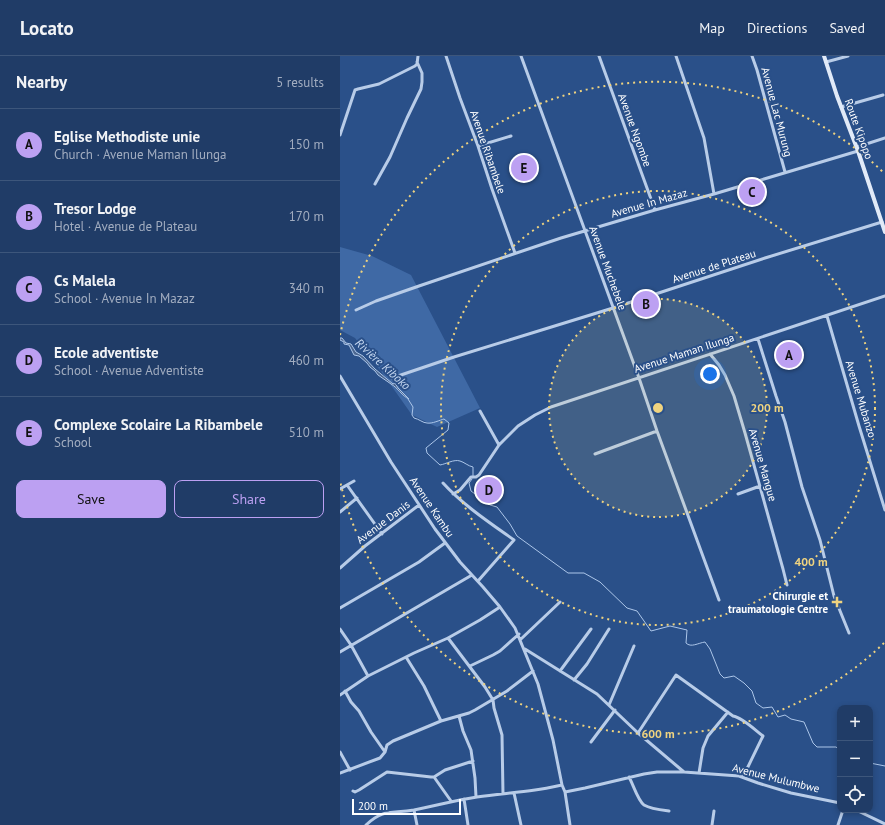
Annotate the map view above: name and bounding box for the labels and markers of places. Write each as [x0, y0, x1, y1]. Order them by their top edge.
pin: E [511, 153, 537, 183]
pin: C [739, 177, 765, 207]
pin: B [633, 289, 659, 319]
pin: A [776, 340, 802, 370]
centre of rings [651, 401, 665, 415]
pin: D [476, 475, 502, 505]
place label: Chirurgie et traumatologie Centre [728, 589, 828, 616]
marker: Chirurgie et traumatologie Centre [831, 596, 843, 608]

